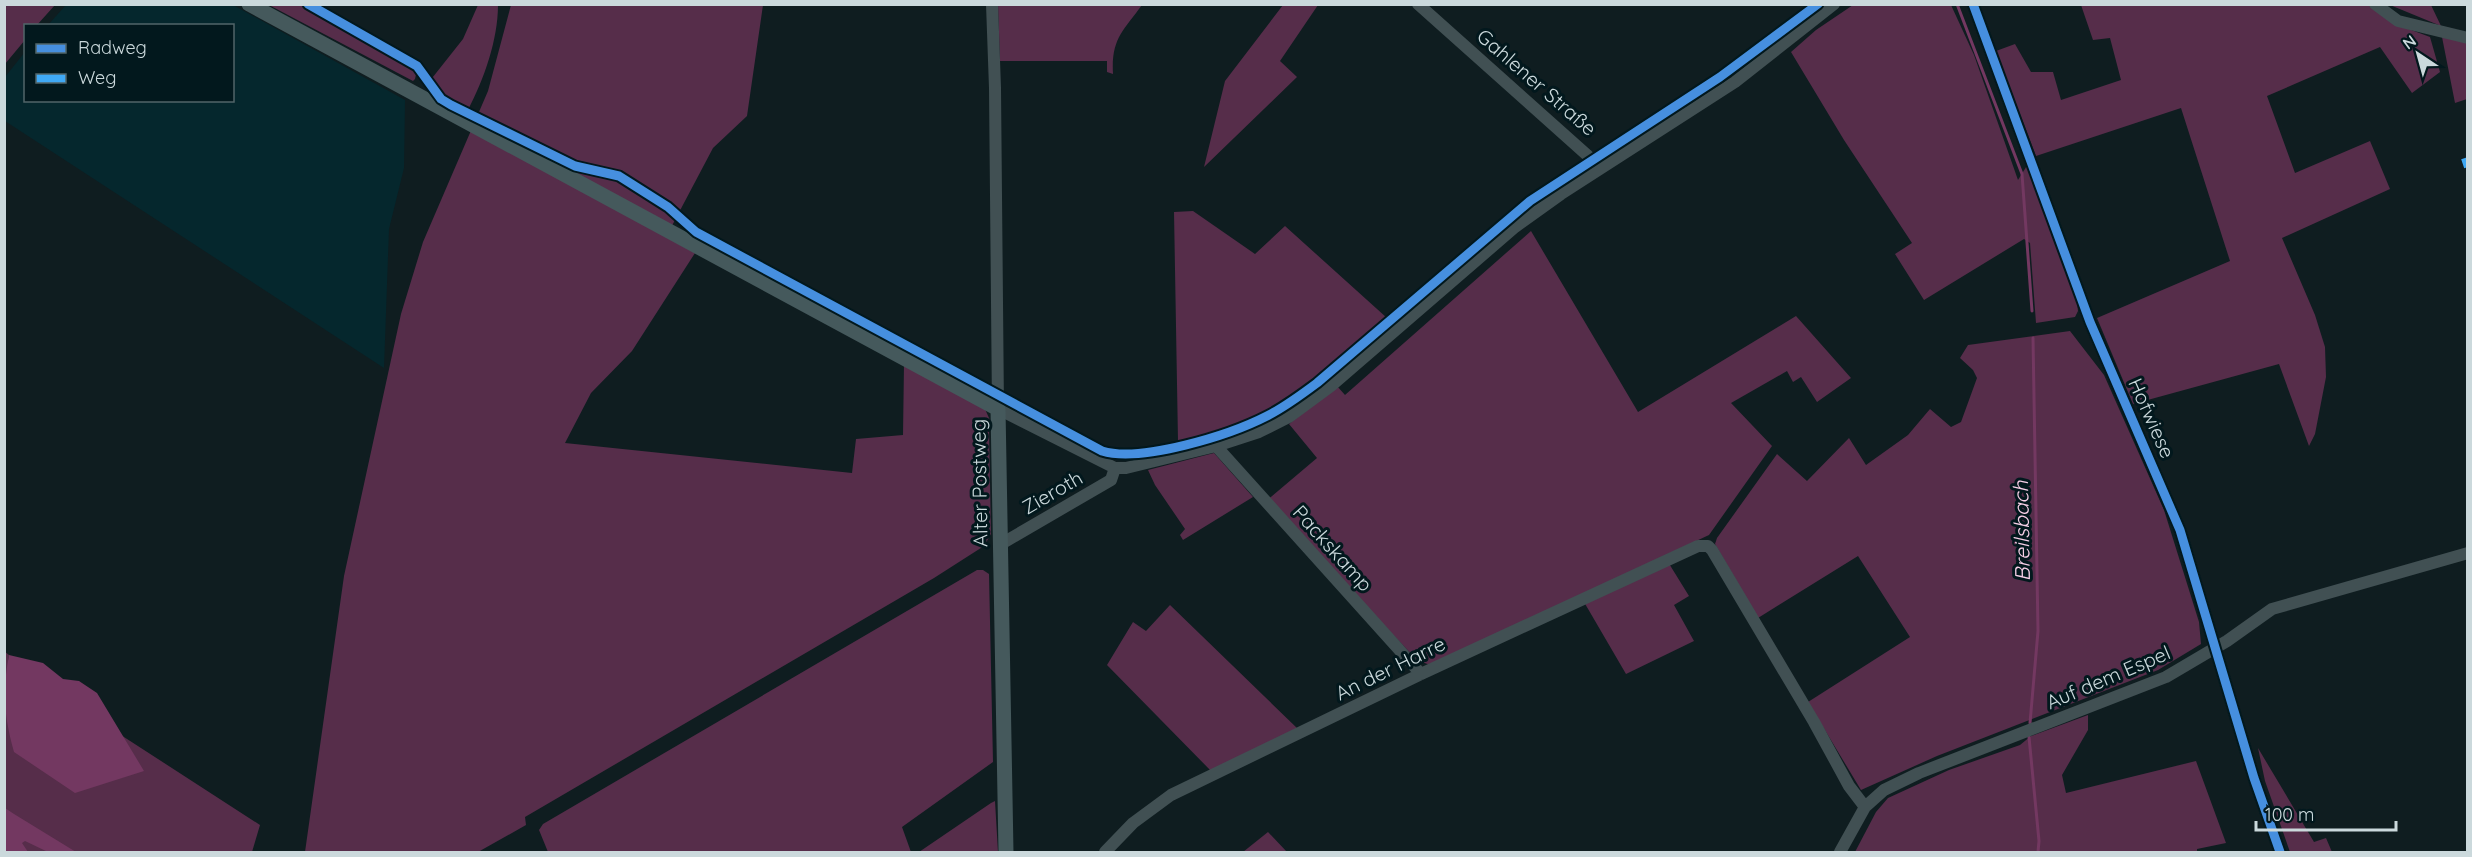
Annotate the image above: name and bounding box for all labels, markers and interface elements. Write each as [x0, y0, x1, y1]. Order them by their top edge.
street label: Gahlener Straße [1472, 23, 1602, 141]
legend [24, 24, 234, 102]
north arrow [2388, 24, 2448, 84]
text: N [2399, 30, 2420, 53]
text: Radweg [78, 36, 147, 59]
text: Weg [78, 66, 116, 89]
street label: Hofwiese [2123, 374, 2181, 462]
street label: Alter Postweg [965, 419, 993, 547]
street label: Zieroth [1017, 465, 1087, 519]
water label: Breilsbach [2007, 479, 2035, 582]
street label: Packskamp [1288, 500, 1378, 596]
street label: An der Harre [1331, 631, 1449, 705]
street label: Auf dem Espel [2042, 640, 2174, 714]
scale bar [2256, 794, 2396, 832]
text: 100 m [2265, 803, 2314, 826]

